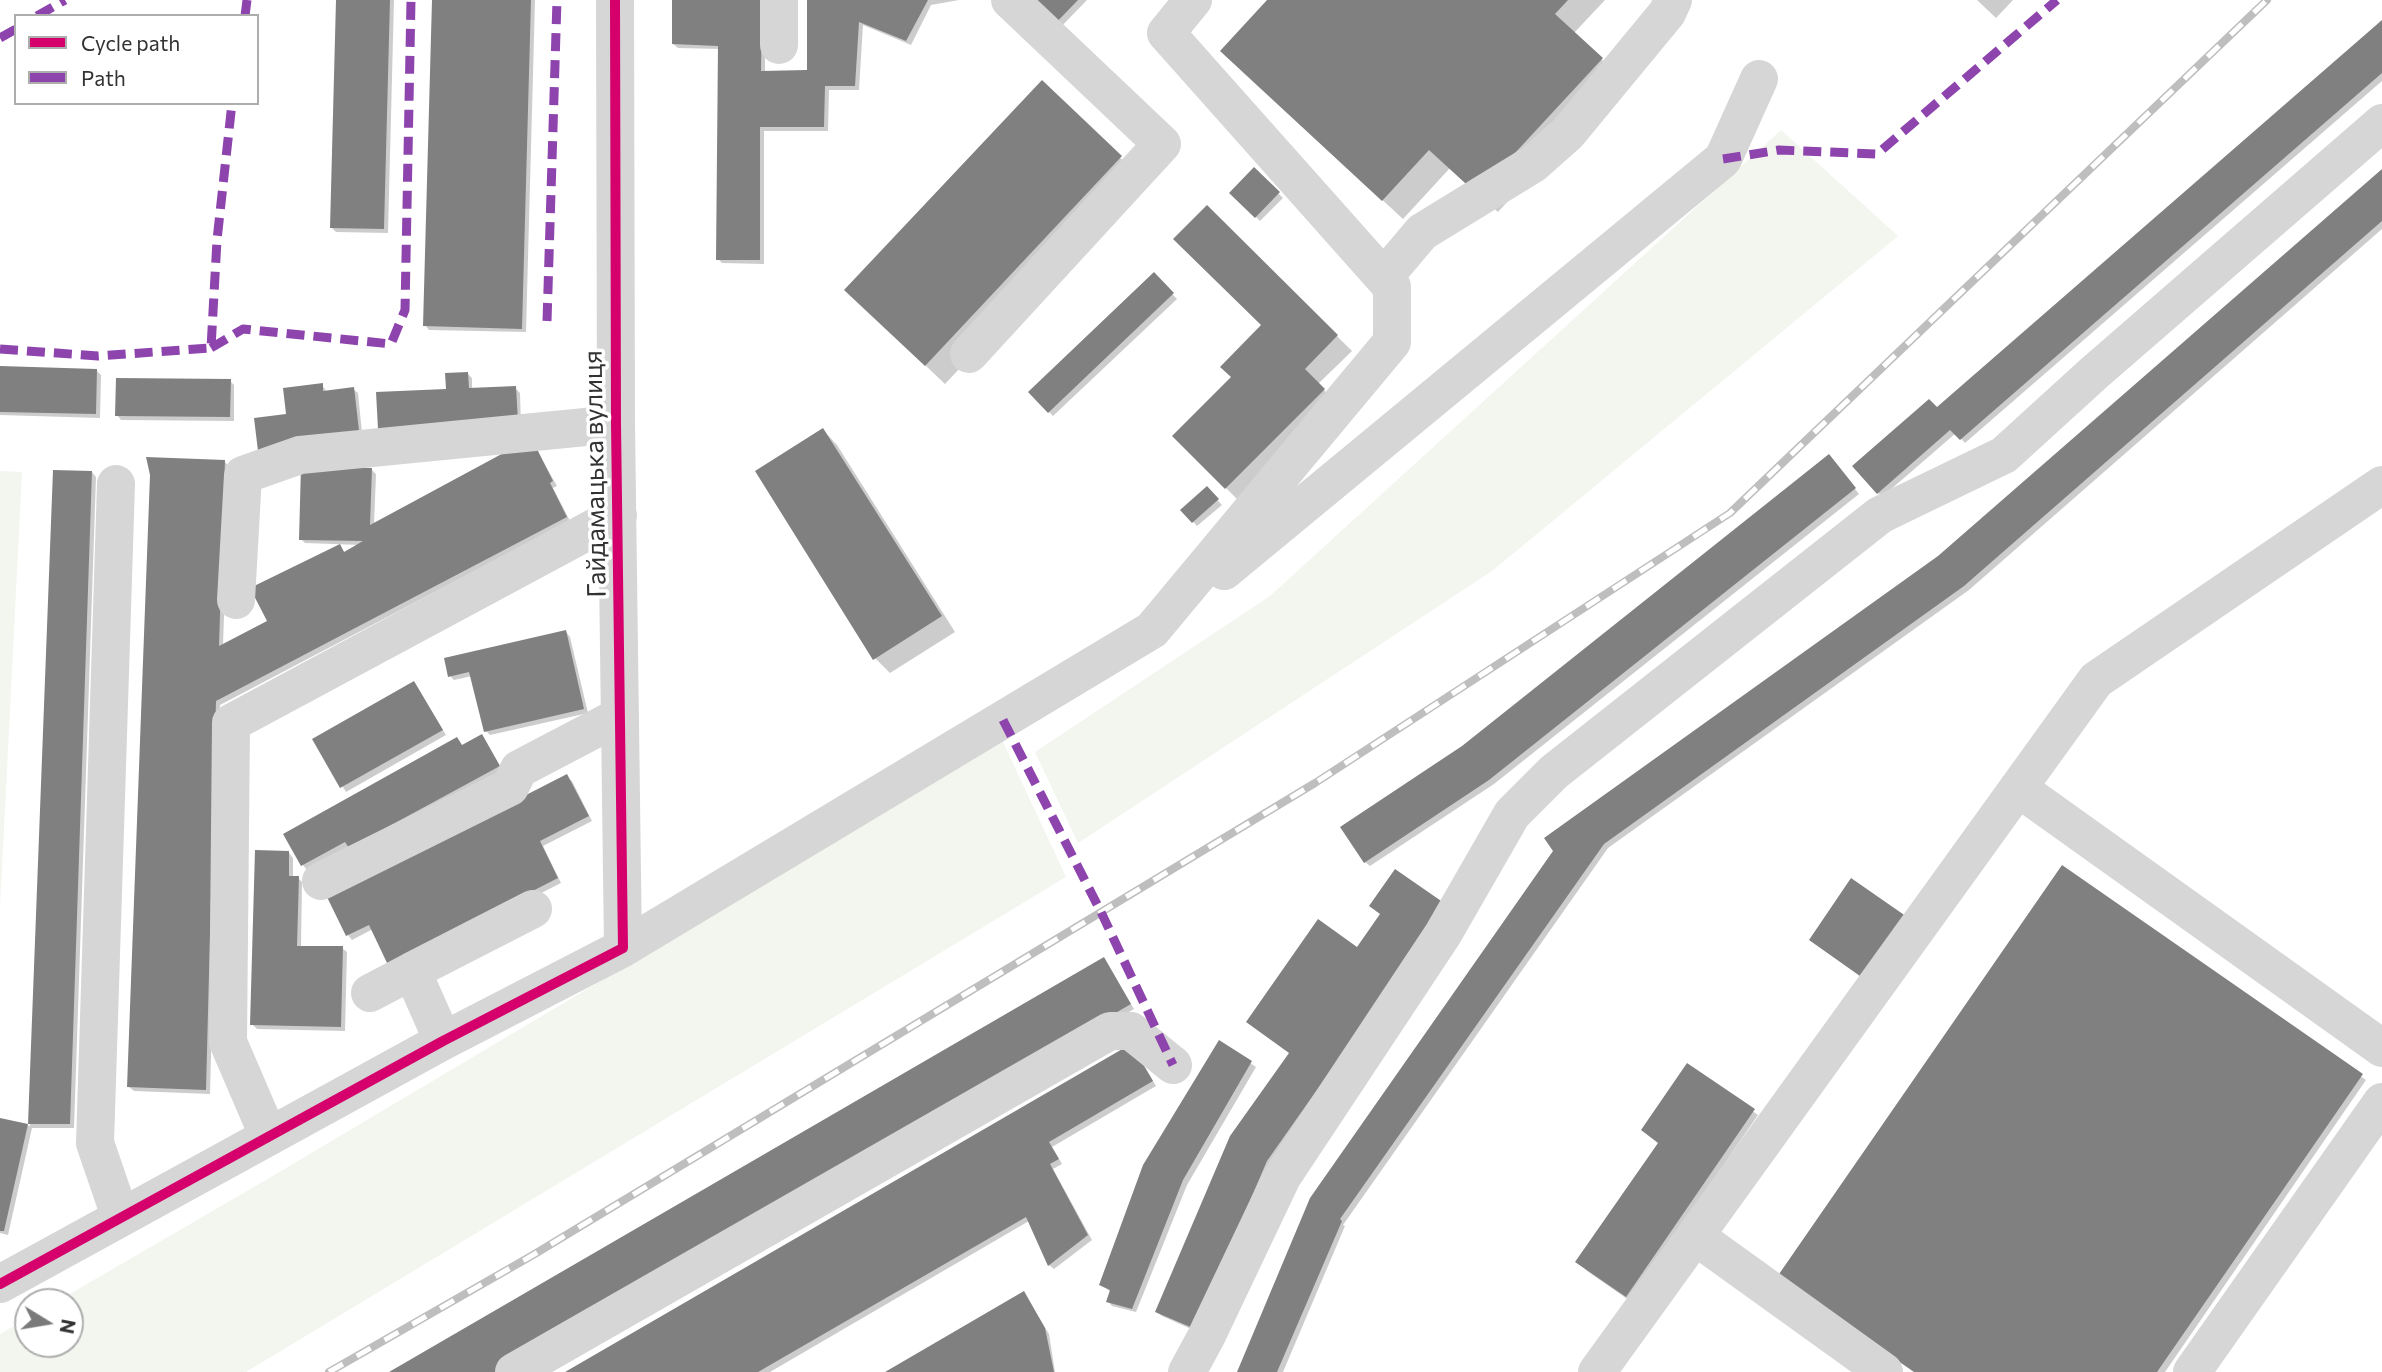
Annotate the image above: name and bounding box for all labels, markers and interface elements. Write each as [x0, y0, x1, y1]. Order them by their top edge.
legend [14, 14, 259, 105]
text: Cycle path [81, 30, 180, 55]
text: Path [81, 65, 126, 90]
street label: Гайдамацька вулиця [577, 350, 613, 598]
north arrow [14, 1288, 84, 1358]
text: N [55, 1318, 81, 1336]

